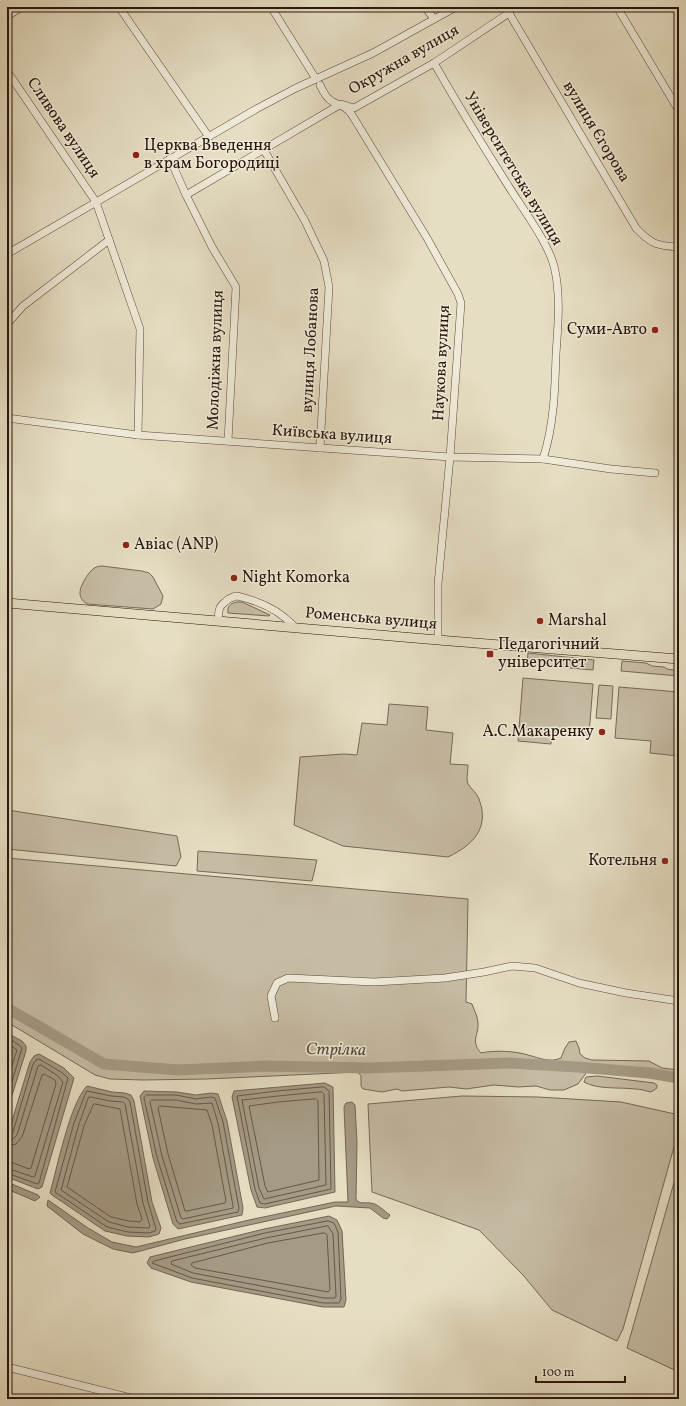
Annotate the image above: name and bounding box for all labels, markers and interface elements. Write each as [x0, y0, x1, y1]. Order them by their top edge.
street label: Окружна вулиця [345, 19, 463, 101]
street label: Сливова вулиця [21, 73, 105, 183]
street label: вулиця Єгорова [557, 77, 635, 187]
street label: Університетська вулиця [458, 88, 568, 250]
place label: Церква Введення в храм Богородиці [144, 135, 280, 175]
marker: Церква Введення в храм Богородиці [131, 150, 141, 160]
street label: вулиця Лобанова [297, 287, 325, 413]
street label: Молодіжна вулиця [203, 290, 229, 430]
street label: Наукова вулиця [428, 304, 456, 422]
place label: Суми-Авто [567, 319, 647, 341]
marker: Суми-Авто [650, 325, 660, 335]
street label: Київська вулиця [271, 420, 393, 450]
place label: Авіас (ANP) [134, 534, 219, 556]
marker: Авіас (ANP) [121, 540, 131, 550]
place label: Night Komorka [242, 567, 350, 589]
marker: Night Komorka [229, 573, 239, 583]
street label: Роменська вулиця [304, 602, 438, 636]
place label: Marshal [548, 610, 607, 632]
marker: Marshal [535, 616, 545, 626]
place label: Педагогічний університет [498, 634, 600, 674]
marker: Педагогічний університет [485, 649, 495, 659]
place label: А.С.Макаренку [483, 721, 594, 743]
marker: А.С.Макаренку [597, 727, 607, 737]
place label: Котельня [588, 850, 657, 872]
marker: Котельня [660, 856, 670, 866]
water label: Стрілка [306, 1038, 366, 1062]
scale bar [536, 1358, 625, 1384]
text: 100 m [542, 1365, 575, 1381]

